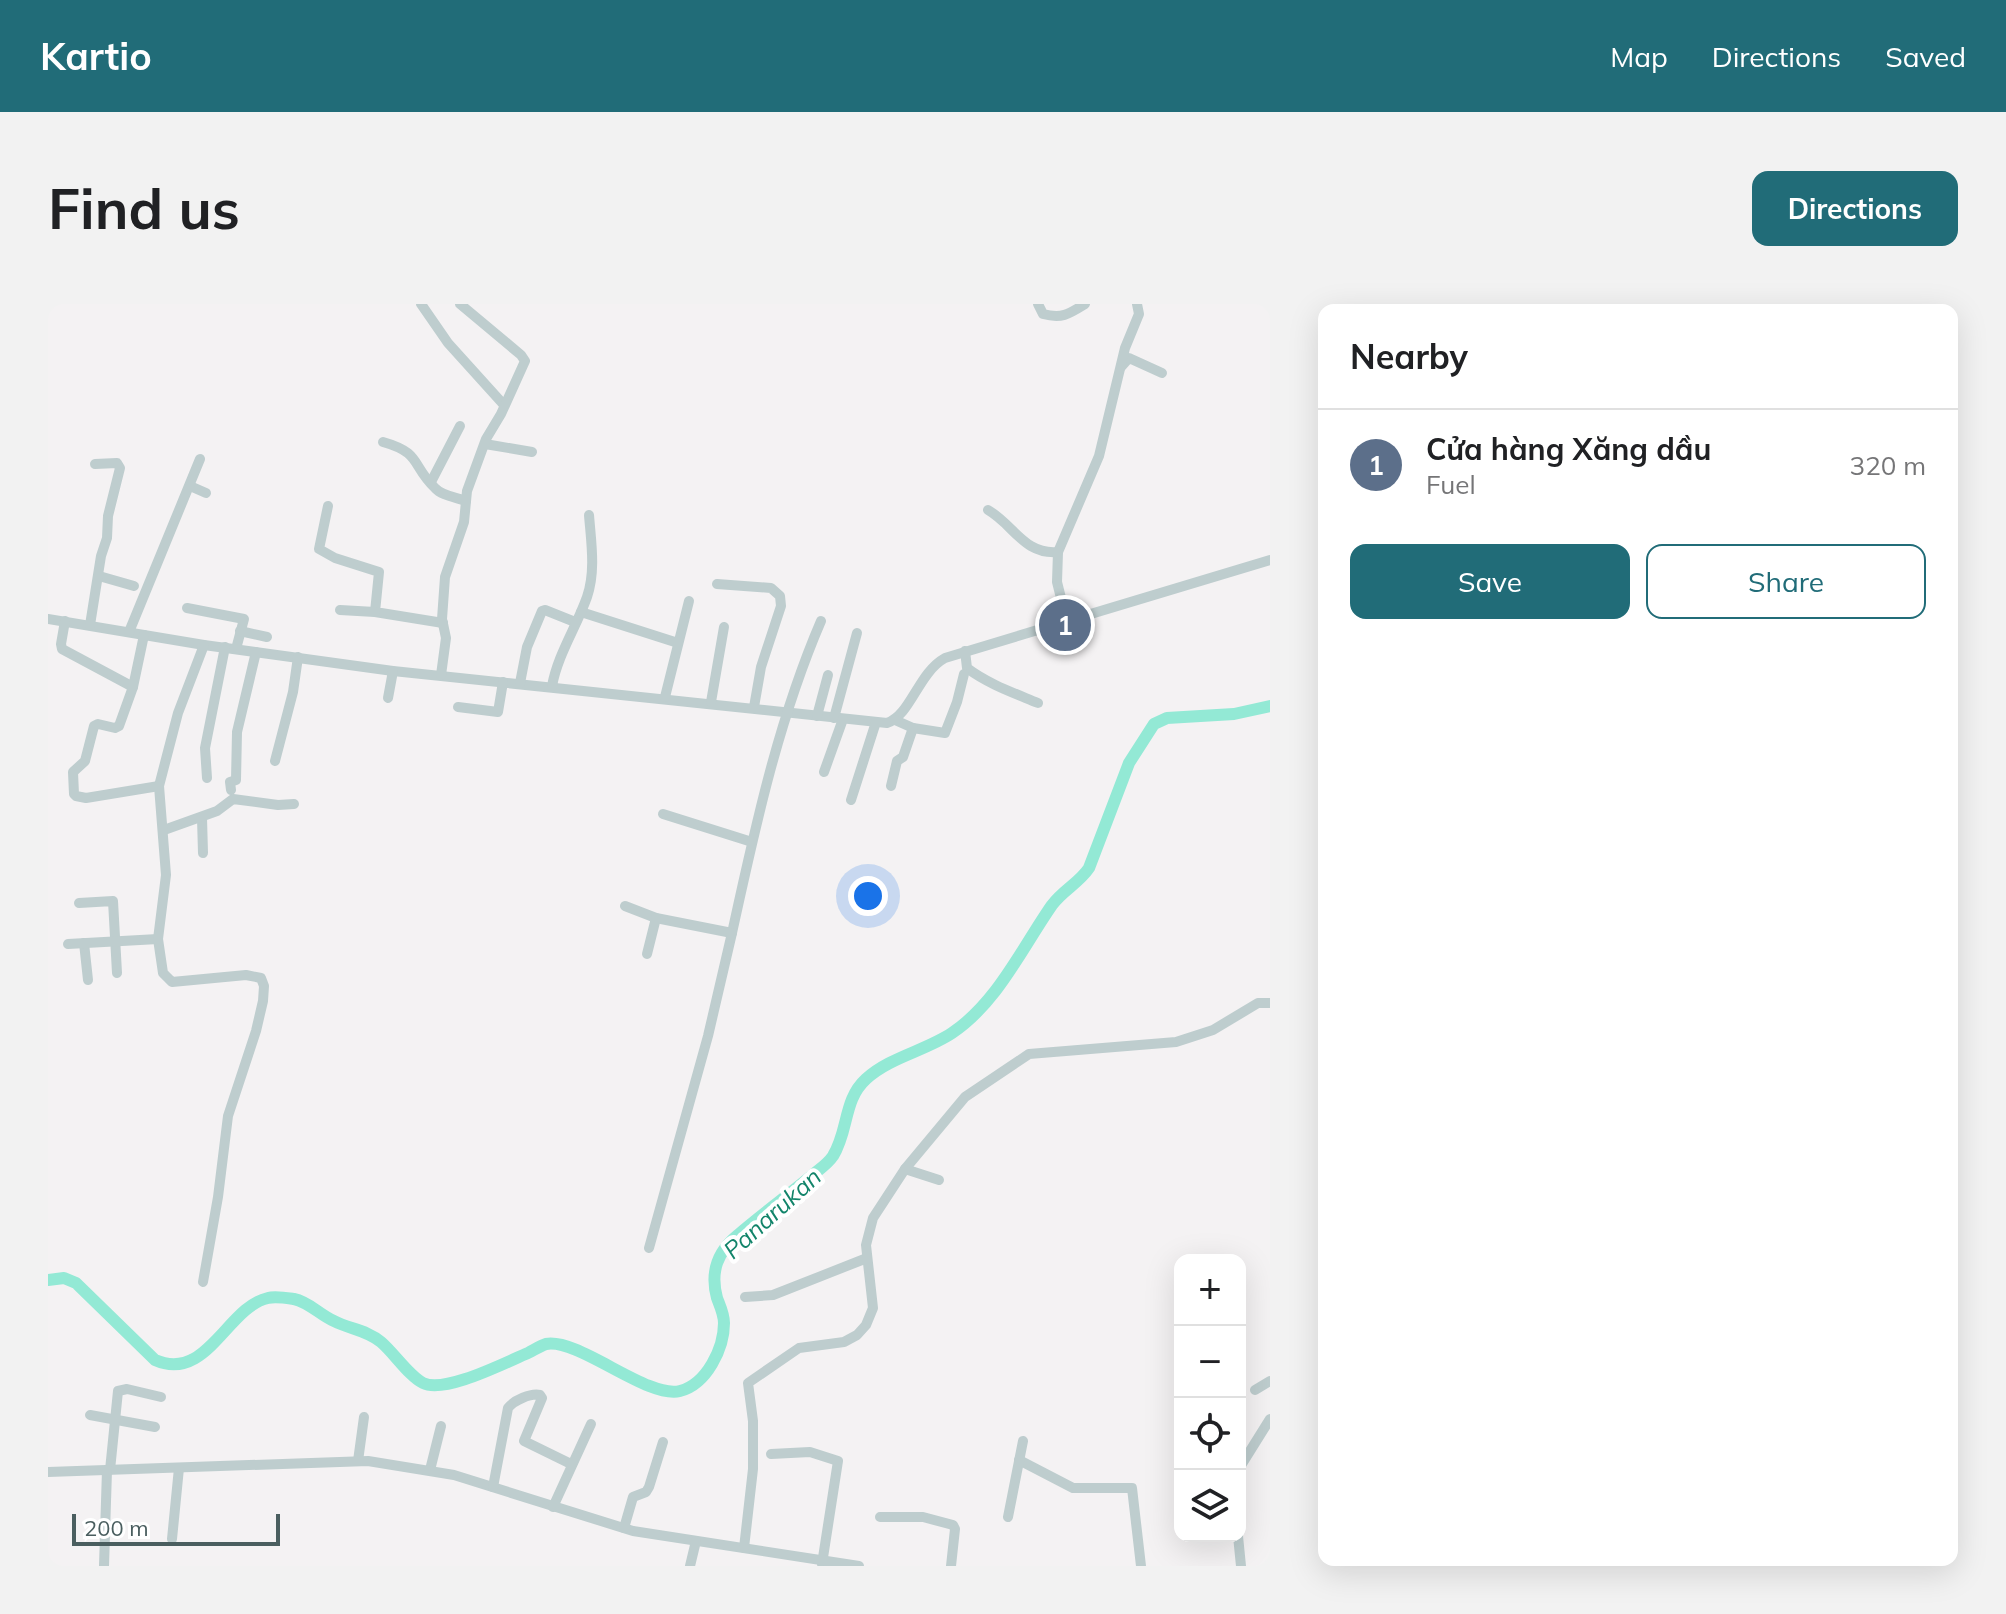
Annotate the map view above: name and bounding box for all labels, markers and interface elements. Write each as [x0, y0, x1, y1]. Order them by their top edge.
text: Kartio [40, 32, 152, 80]
text: Map [1610, 39, 1668, 74]
text: Directions [1712, 39, 1841, 74]
text: Saved [1885, 39, 1966, 74]
button: Directions [1752, 171, 1958, 246]
text: Find us [48, 173, 240, 243]
text: Nearby [1350, 335, 1468, 378]
text: Cửa hàng Xăng dầu [1426, 430, 1711, 468]
text: 1 [1368, 449, 1384, 482]
text: 320 m [1850, 449, 1926, 482]
text: Fuel [1426, 468, 1476, 501]
button: Save [1350, 544, 1630, 619]
button: Share [1646, 544, 1926, 619]
pin: 1 [1039, 595, 1091, 655]
your location [848, 876, 888, 916]
water label: Panarukan [717, 1161, 827, 1265]
map controls [1174, 1254, 1246, 1542]
button: + [1174, 1254, 1246, 1326]
button: − [1174, 1326, 1246, 1398]
button: locate [1174, 1398, 1246, 1470]
button: layers [1174, 1470, 1246, 1542]
scale bar [72, 1510, 280, 1546]
text: 200 m [84, 1514, 149, 1542]

